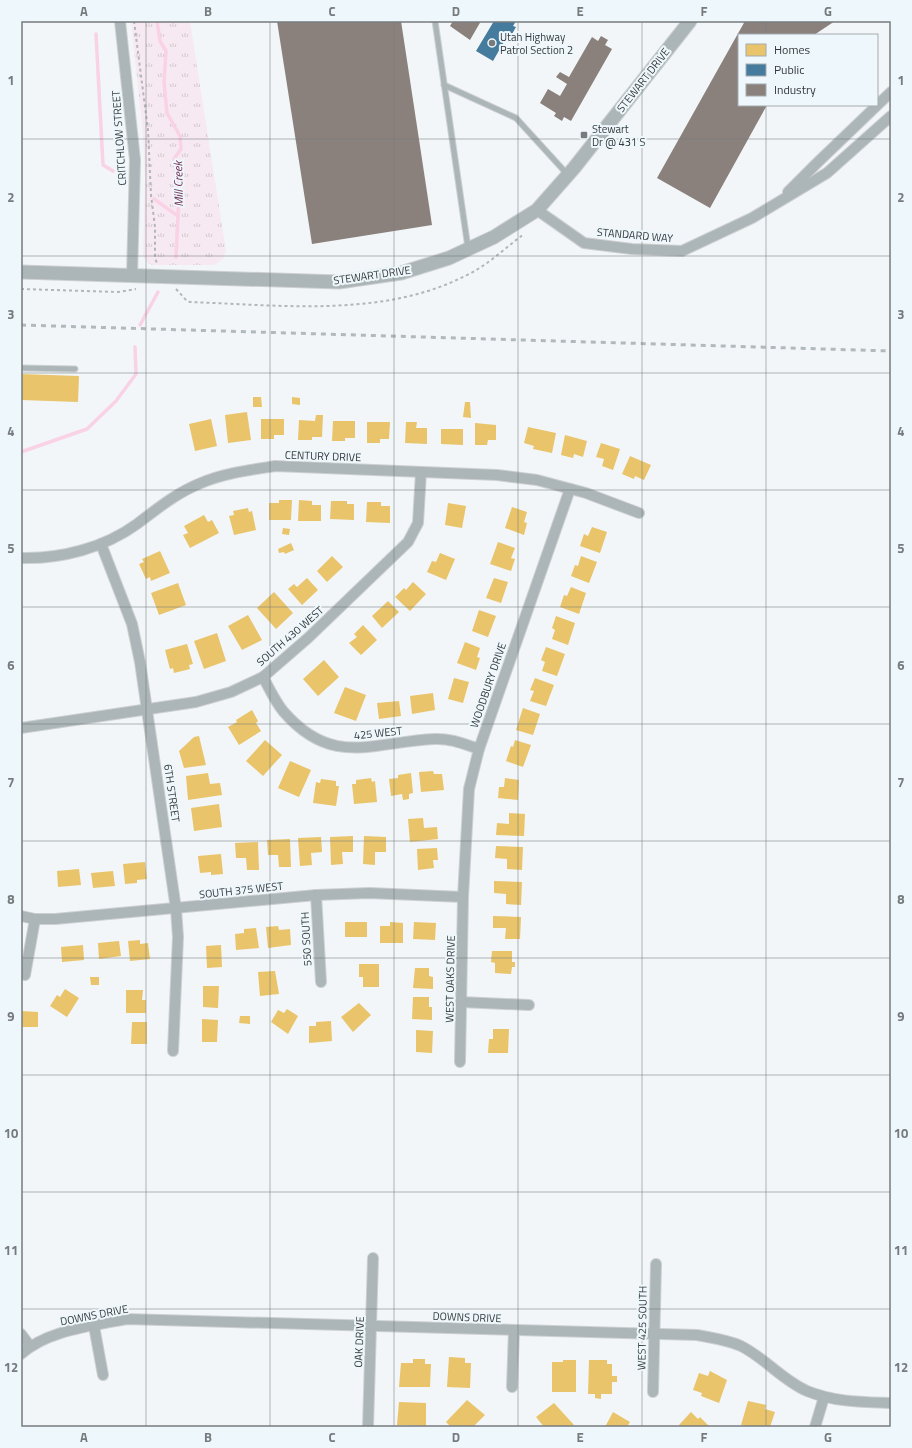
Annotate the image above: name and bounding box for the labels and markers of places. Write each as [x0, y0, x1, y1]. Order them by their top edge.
place label: Utah Highway Patrol Section 2 [500, 29, 573, 58]
marker: Utah Highway Patrol Section 2 [487, 38, 497, 48]
place label: Stewart Dr @ 431 S [592, 121, 645, 150]
marker: Stewart Dr @ 431 S [579, 130, 589, 140]

